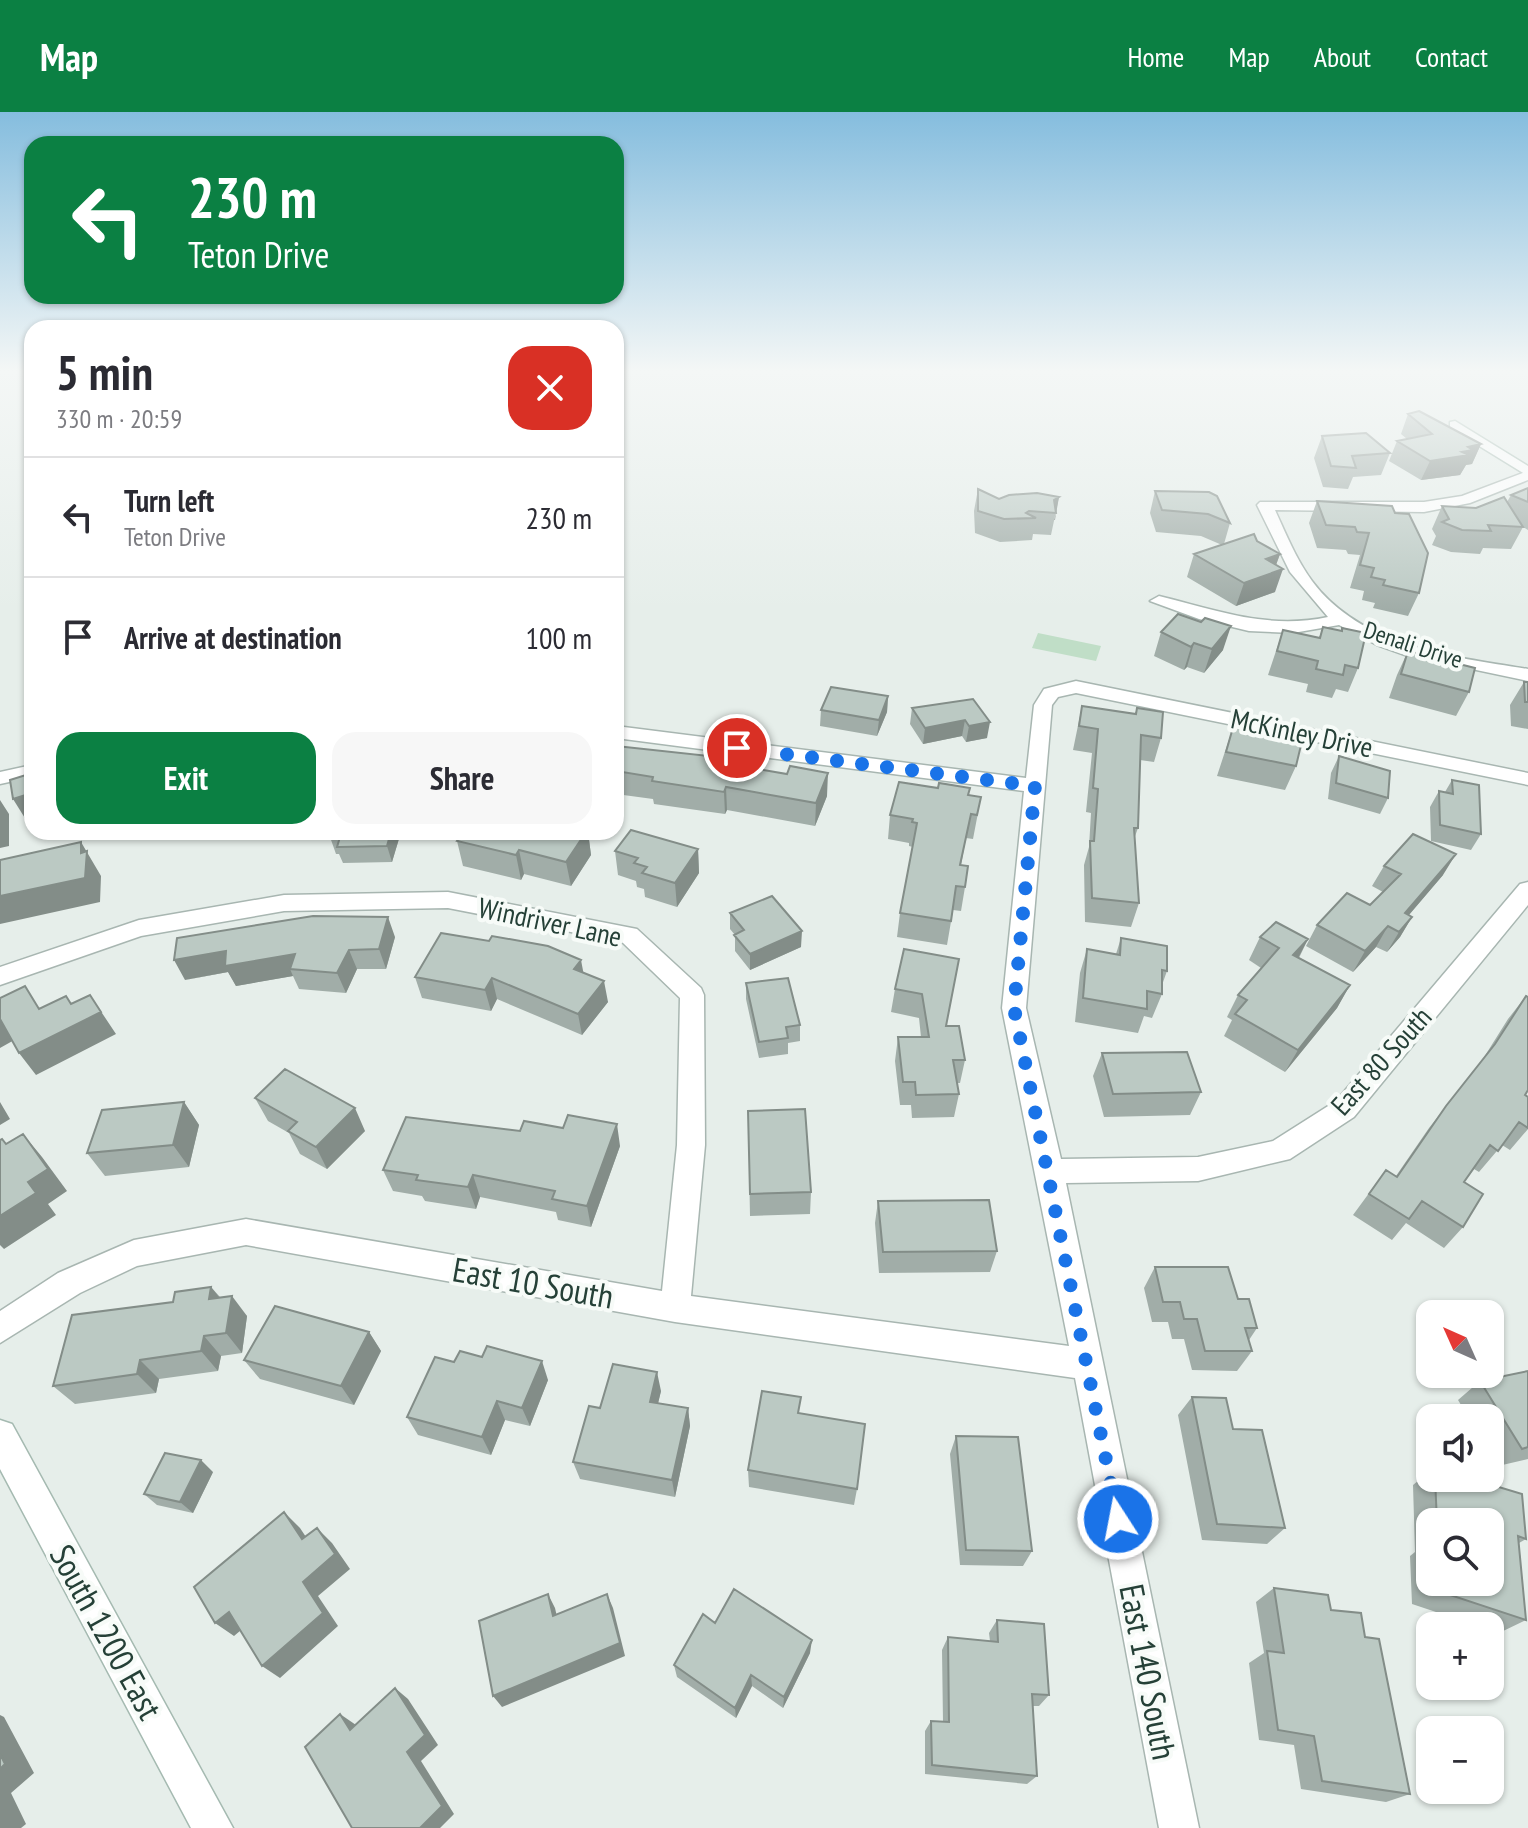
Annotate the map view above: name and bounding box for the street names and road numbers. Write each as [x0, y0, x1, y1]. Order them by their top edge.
street label: Denali Drive [1360, 614, 1467, 675]
street label: McKinley Drive [1228, 699, 1376, 766]
street label: Windriver Lane [475, 888, 625, 955]
street label: East 80 South [1322, 999, 1439, 1123]
street label: East 10 South [449, 1246, 617, 1318]
street label: South 1200 East [41, 1536, 173, 1727]
street label: East 140 South [1110, 1580, 1188, 1763]

